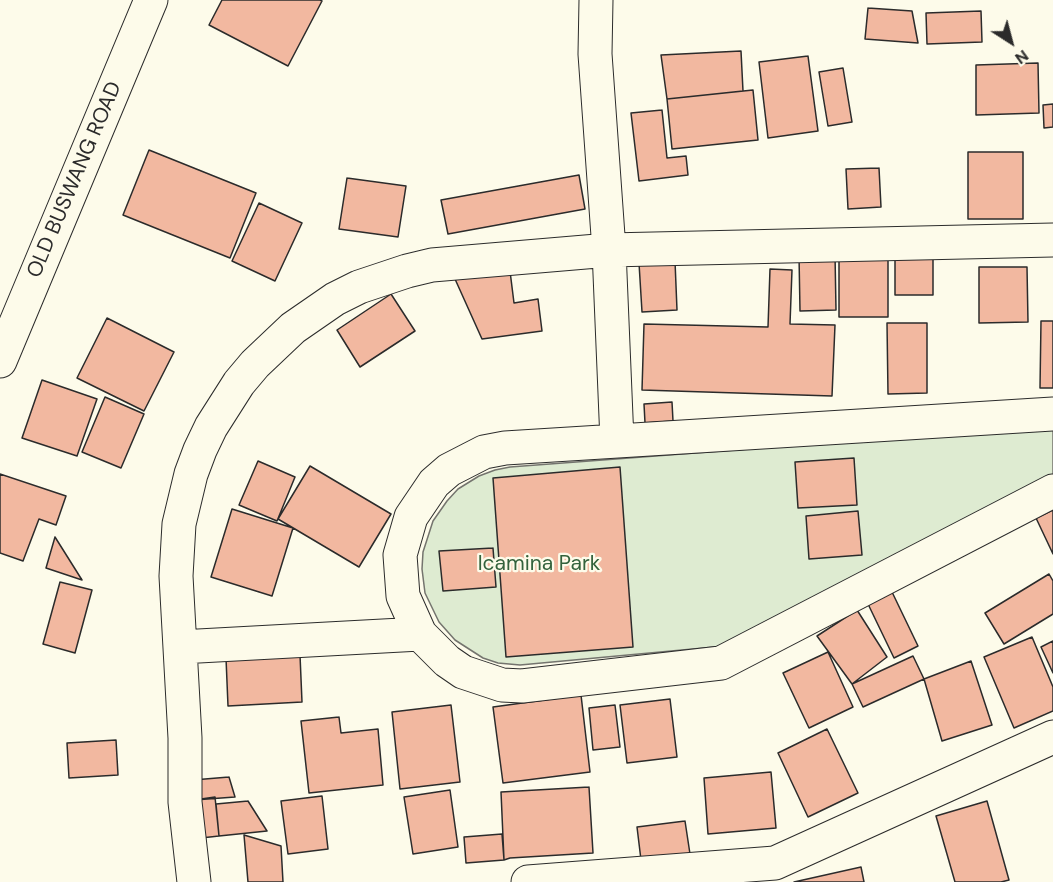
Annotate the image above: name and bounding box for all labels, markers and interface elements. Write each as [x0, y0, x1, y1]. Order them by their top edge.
north arrow [981, 12, 1041, 72]
text: N [1011, 45, 1033, 69]
street label: OLD BUSWANG ROAD [22, 78, 128, 282]
park label: Icamina Park [478, 551, 600, 577]

